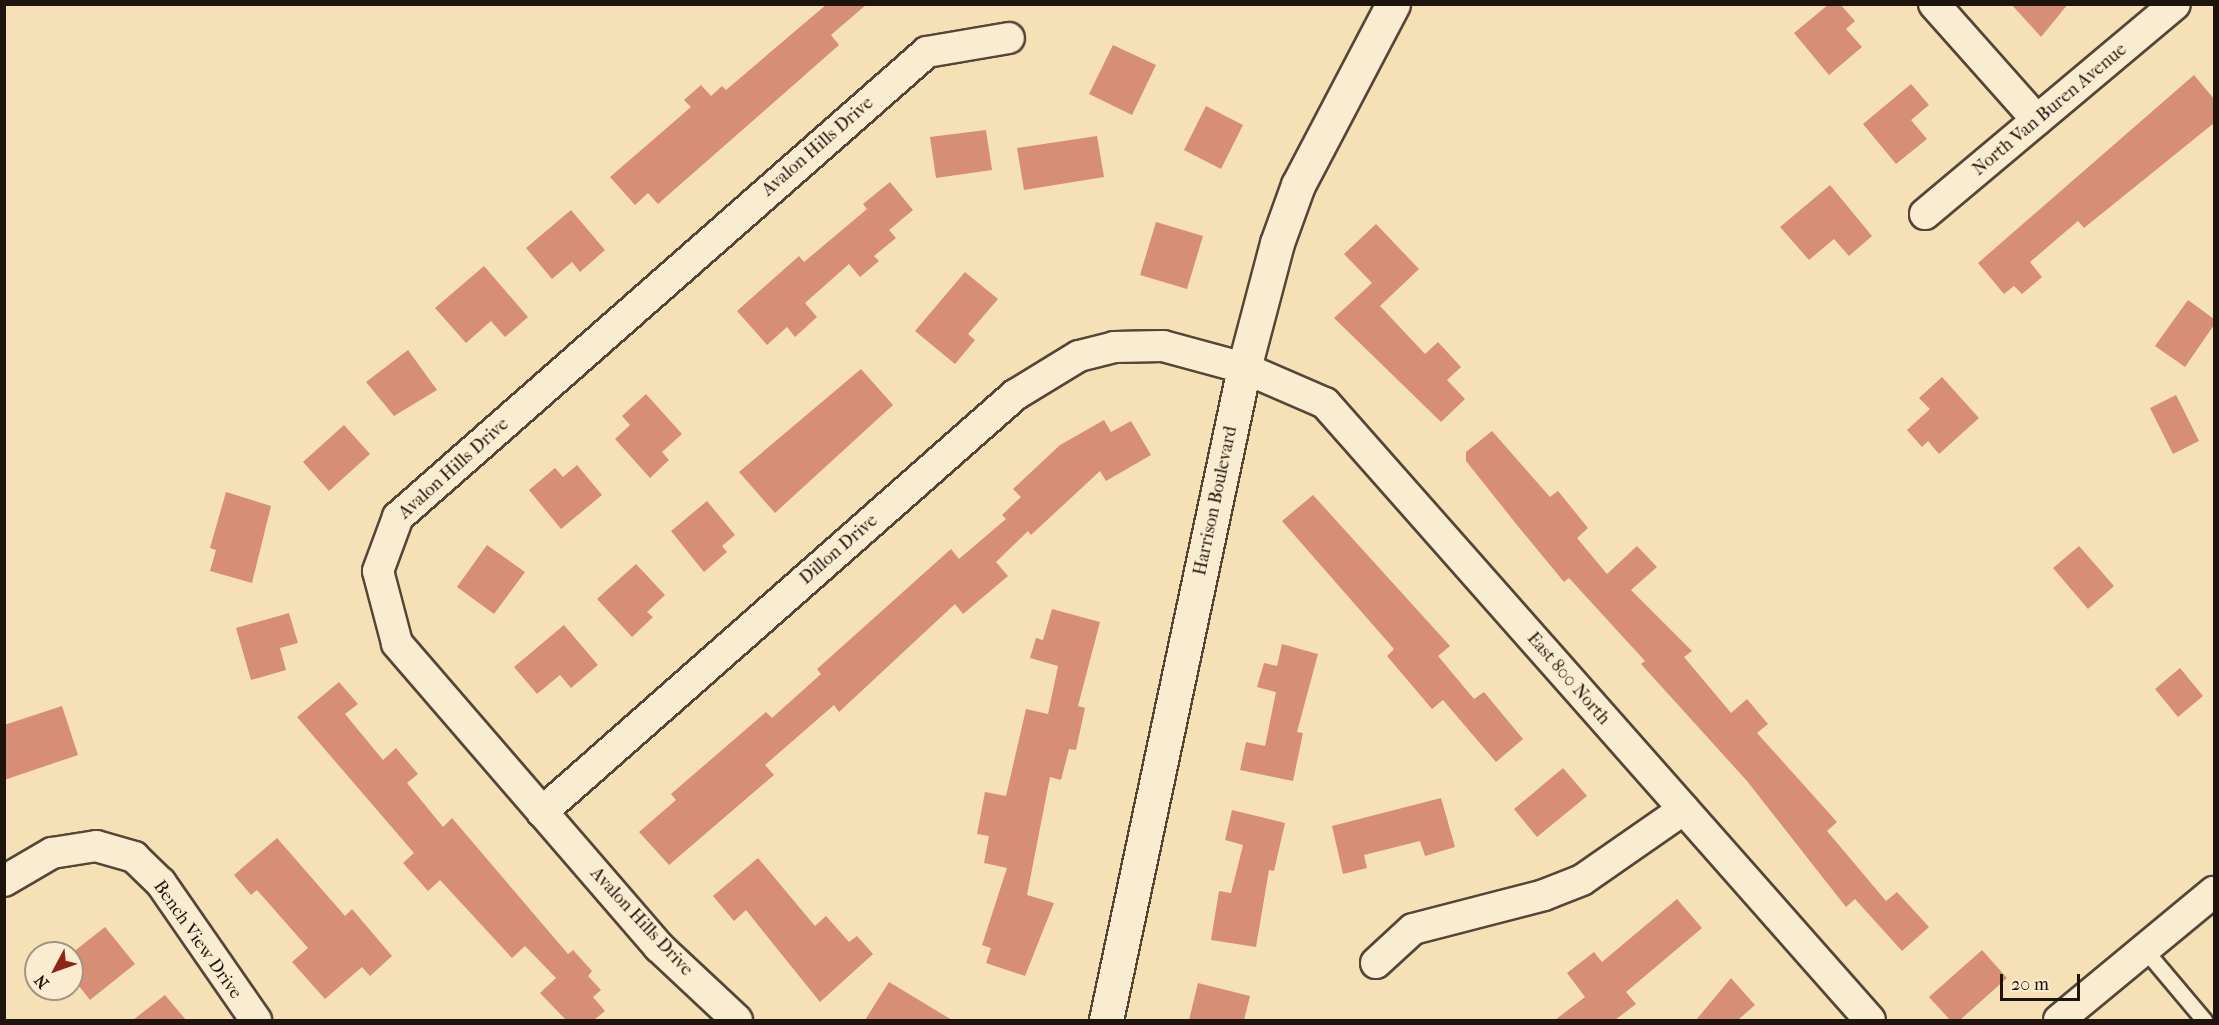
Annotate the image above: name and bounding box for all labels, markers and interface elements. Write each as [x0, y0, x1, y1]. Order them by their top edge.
street label: North Van Buren Avenue [1969, 39, 2131, 181]
street label: Avalon Hills Drive [758, 93, 878, 201]
street label: Avalon Hills Drive [395, 414, 513, 524]
street label: Harrison Boulevard [1190, 424, 1242, 578]
street label: Dillon Drive [796, 510, 882, 590]
street label: East 800 North [1522, 628, 1614, 730]
street label: Avalon Hills Drive [585, 863, 697, 981]
street label: Bench View Drive [148, 877, 246, 1003]
north arrow [24, 941, 84, 1001]
scale bar [2003, 962, 2082, 1000]
text: N [30, 971, 53, 993]
text: 20 m [2011, 974, 2049, 995]

